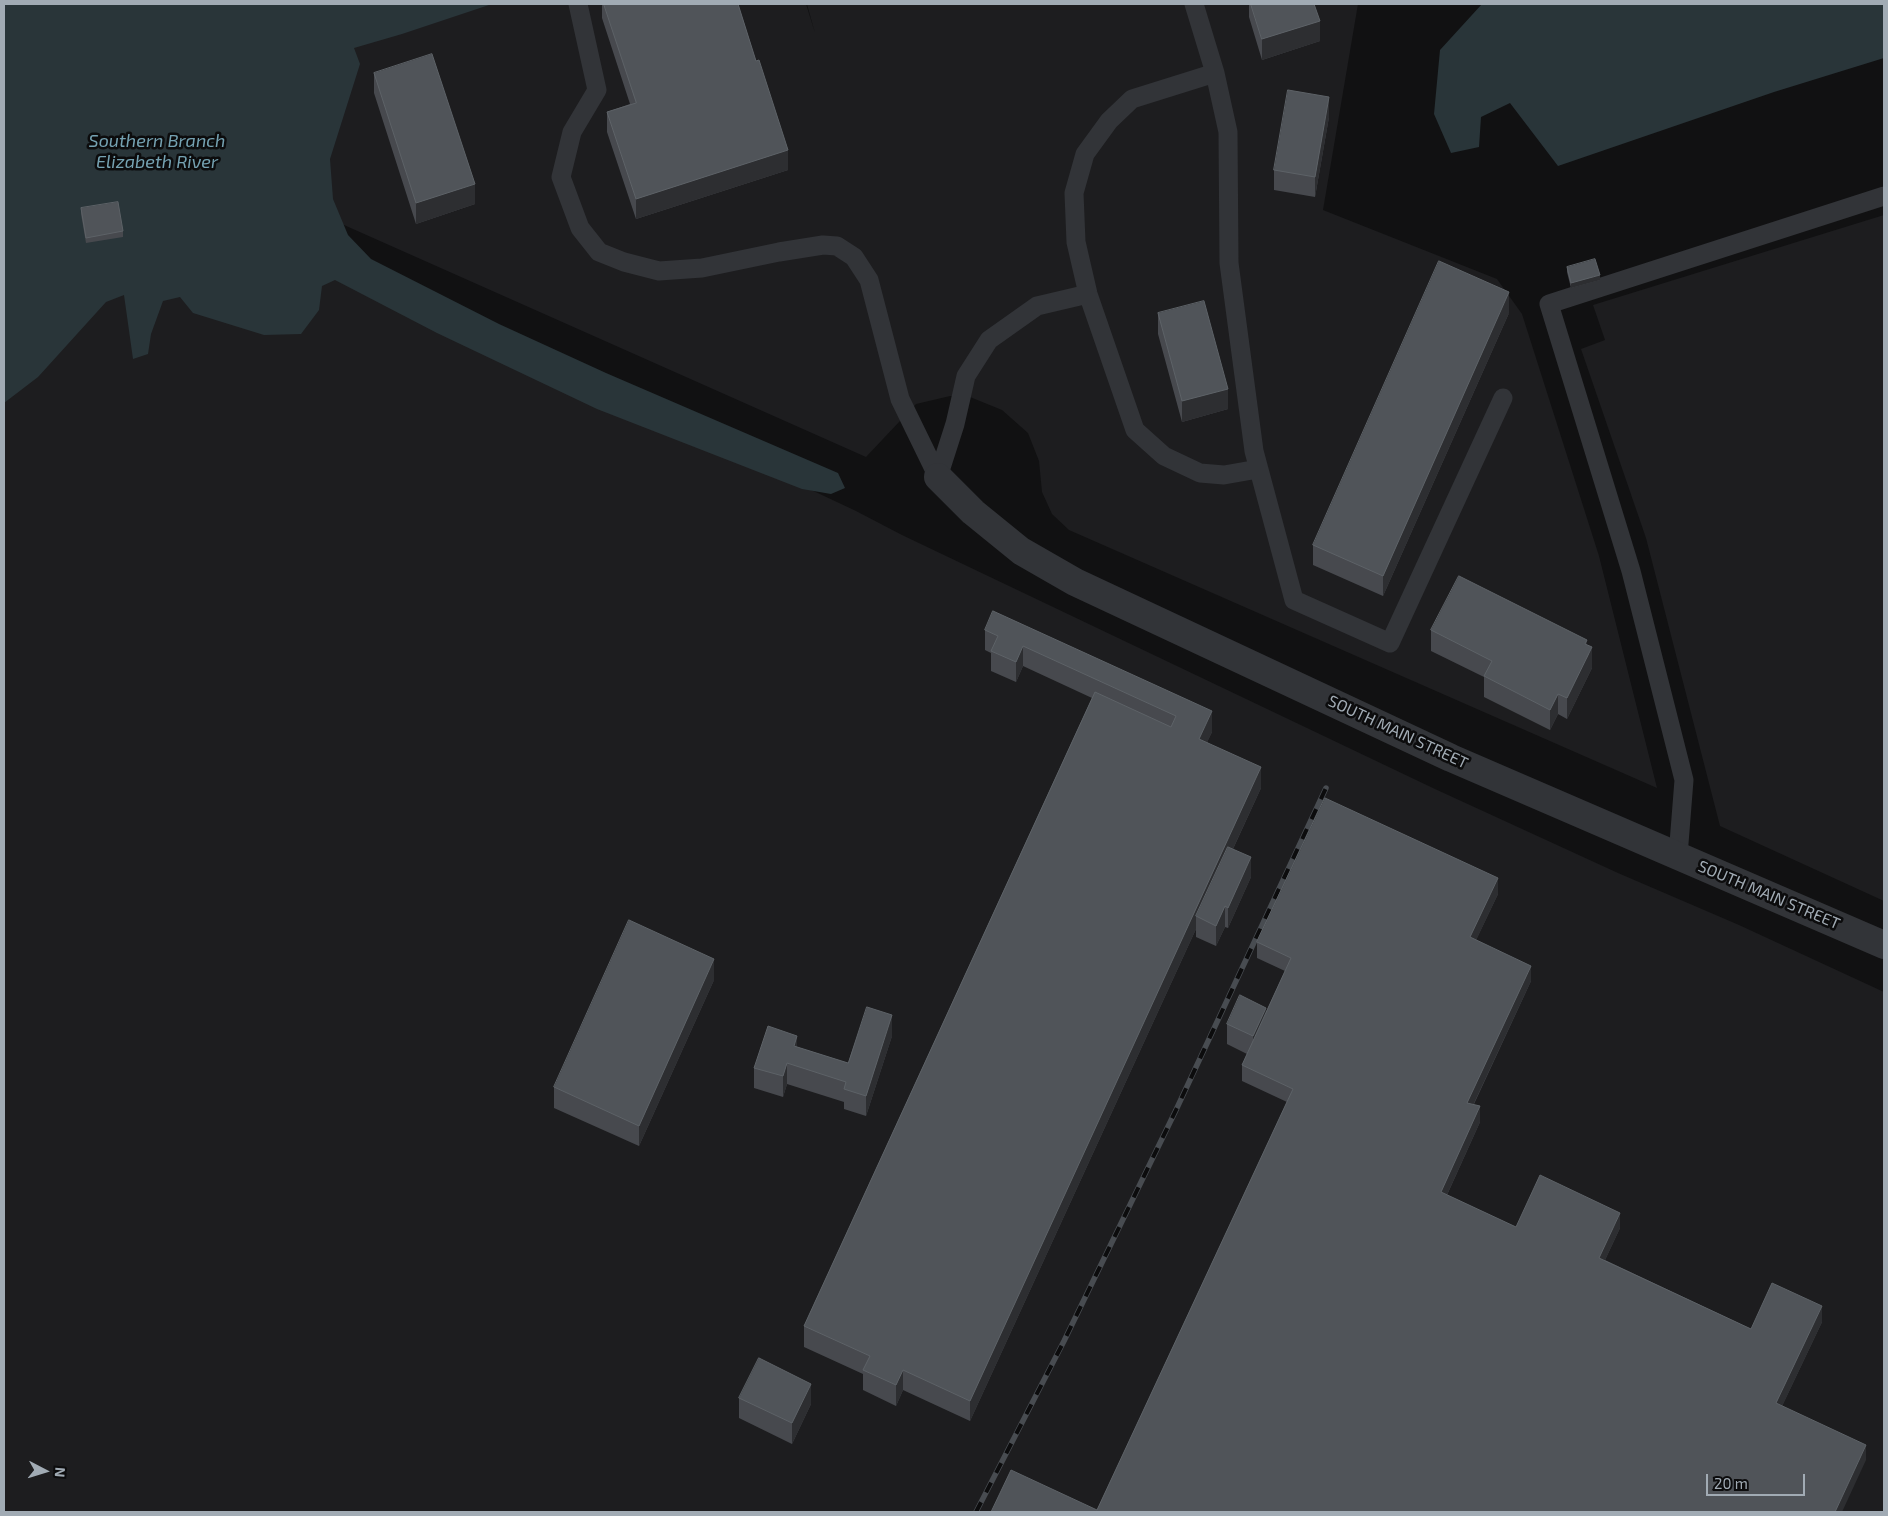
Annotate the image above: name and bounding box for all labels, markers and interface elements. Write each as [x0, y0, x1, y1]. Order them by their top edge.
water label: Southern Branch Elizabeth River [89, 130, 225, 172]
street label: SOUTH MAIN STREET [1325, 691, 1471, 773]
street label: SOUTH MAIN STREET [1695, 856, 1843, 934]
north arrow [20, 1446, 70, 1496]
scale bar [1708, 1464, 1807, 1496]
text: N [52, 1467, 69, 1478]
text: 20 m [1714, 1474, 1748, 1492]

